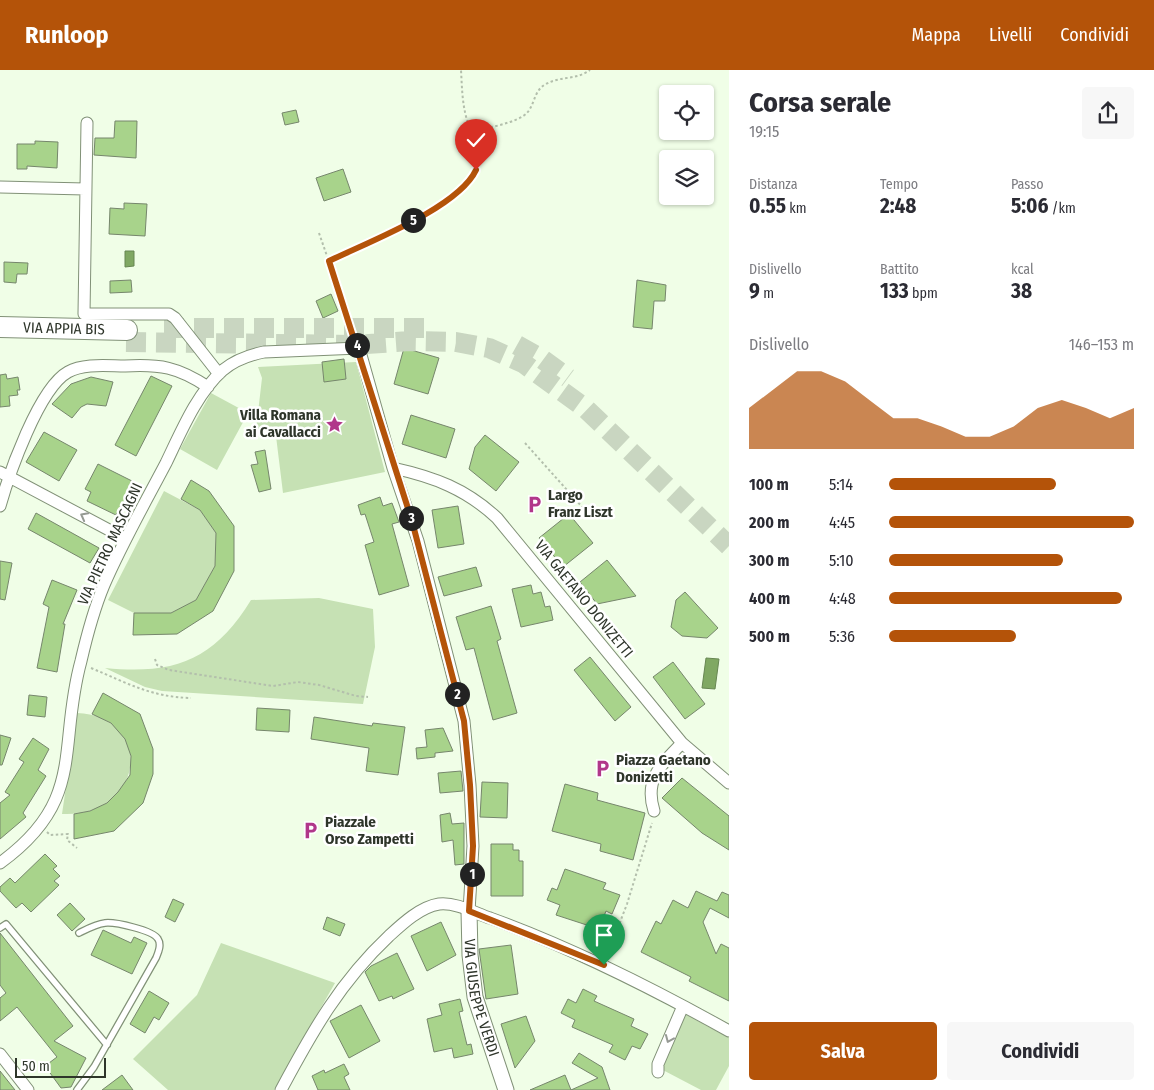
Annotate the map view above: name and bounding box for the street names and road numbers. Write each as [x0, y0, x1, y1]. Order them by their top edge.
street label: VIA APPIA BIS [23, 319, 105, 338]
street label: VIA PIETRO MASCAGNI [74, 480, 146, 608]
street label: VIA GAETANO DONIZETTI [531, 537, 637, 661]
street label: VIA GIUSEPPE VERDI [461, 938, 503, 1059]

